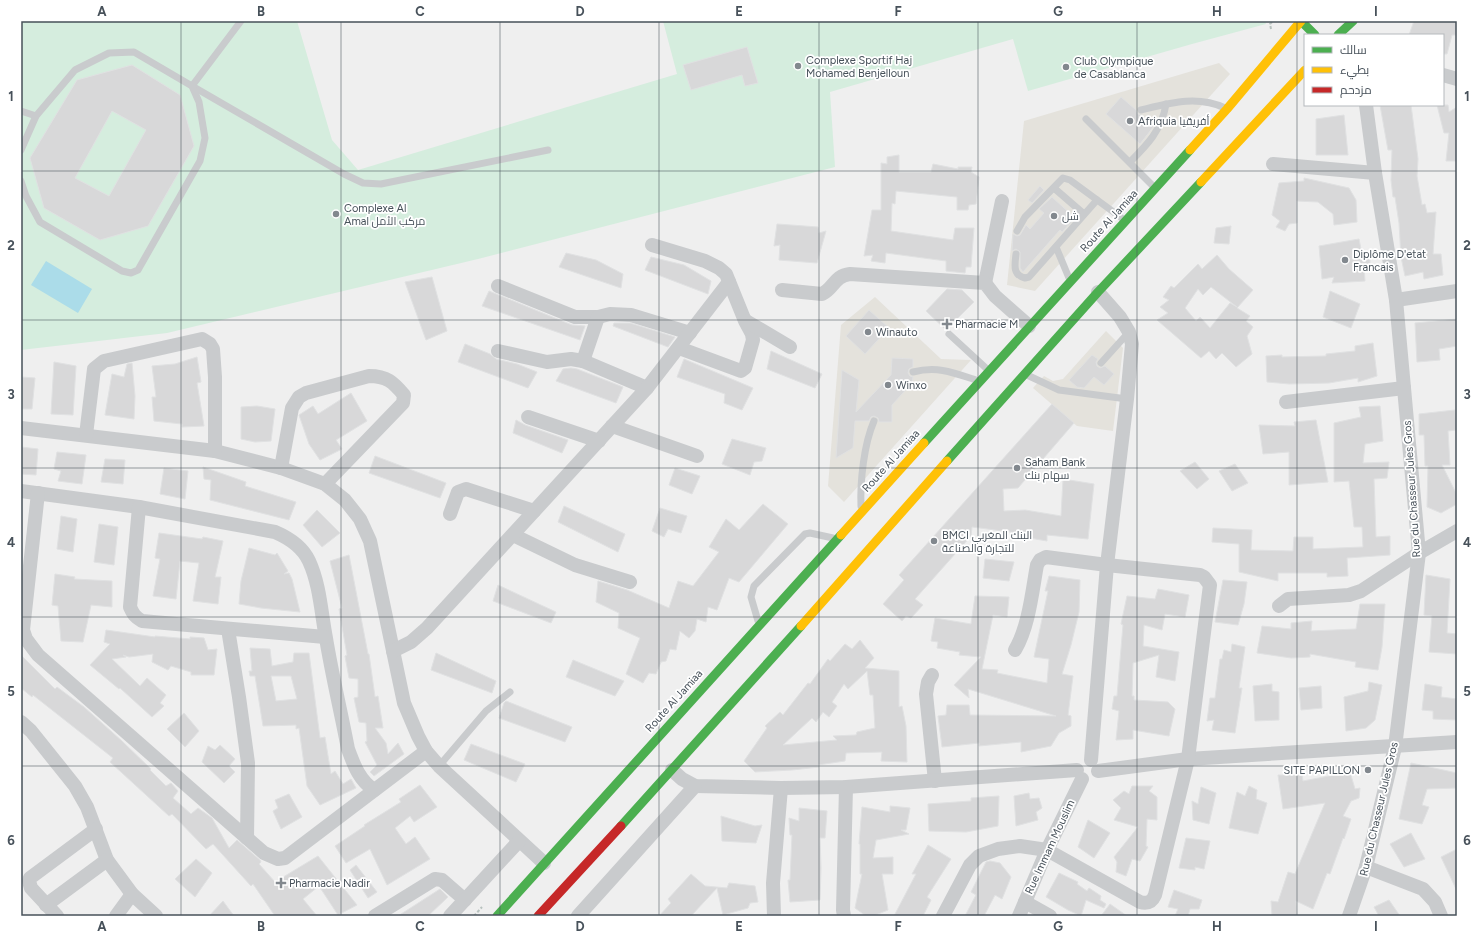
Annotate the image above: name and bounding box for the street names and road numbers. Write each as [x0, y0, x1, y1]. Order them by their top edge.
street label: Route Al Jamiaa [1078, 187, 1140, 255]
street label: Rue du Chasseur Jules Gros [1401, 420, 1423, 558]
street label: Route Al Jamiaa [860, 427, 922, 495]
street label: Route Al Jamiaa [643, 667, 705, 735]
street label: Rue du Chasseur Jules Gros [1357, 741, 1401, 877]
street label: Rue Immam Mouslim [1022, 798, 1078, 896]

